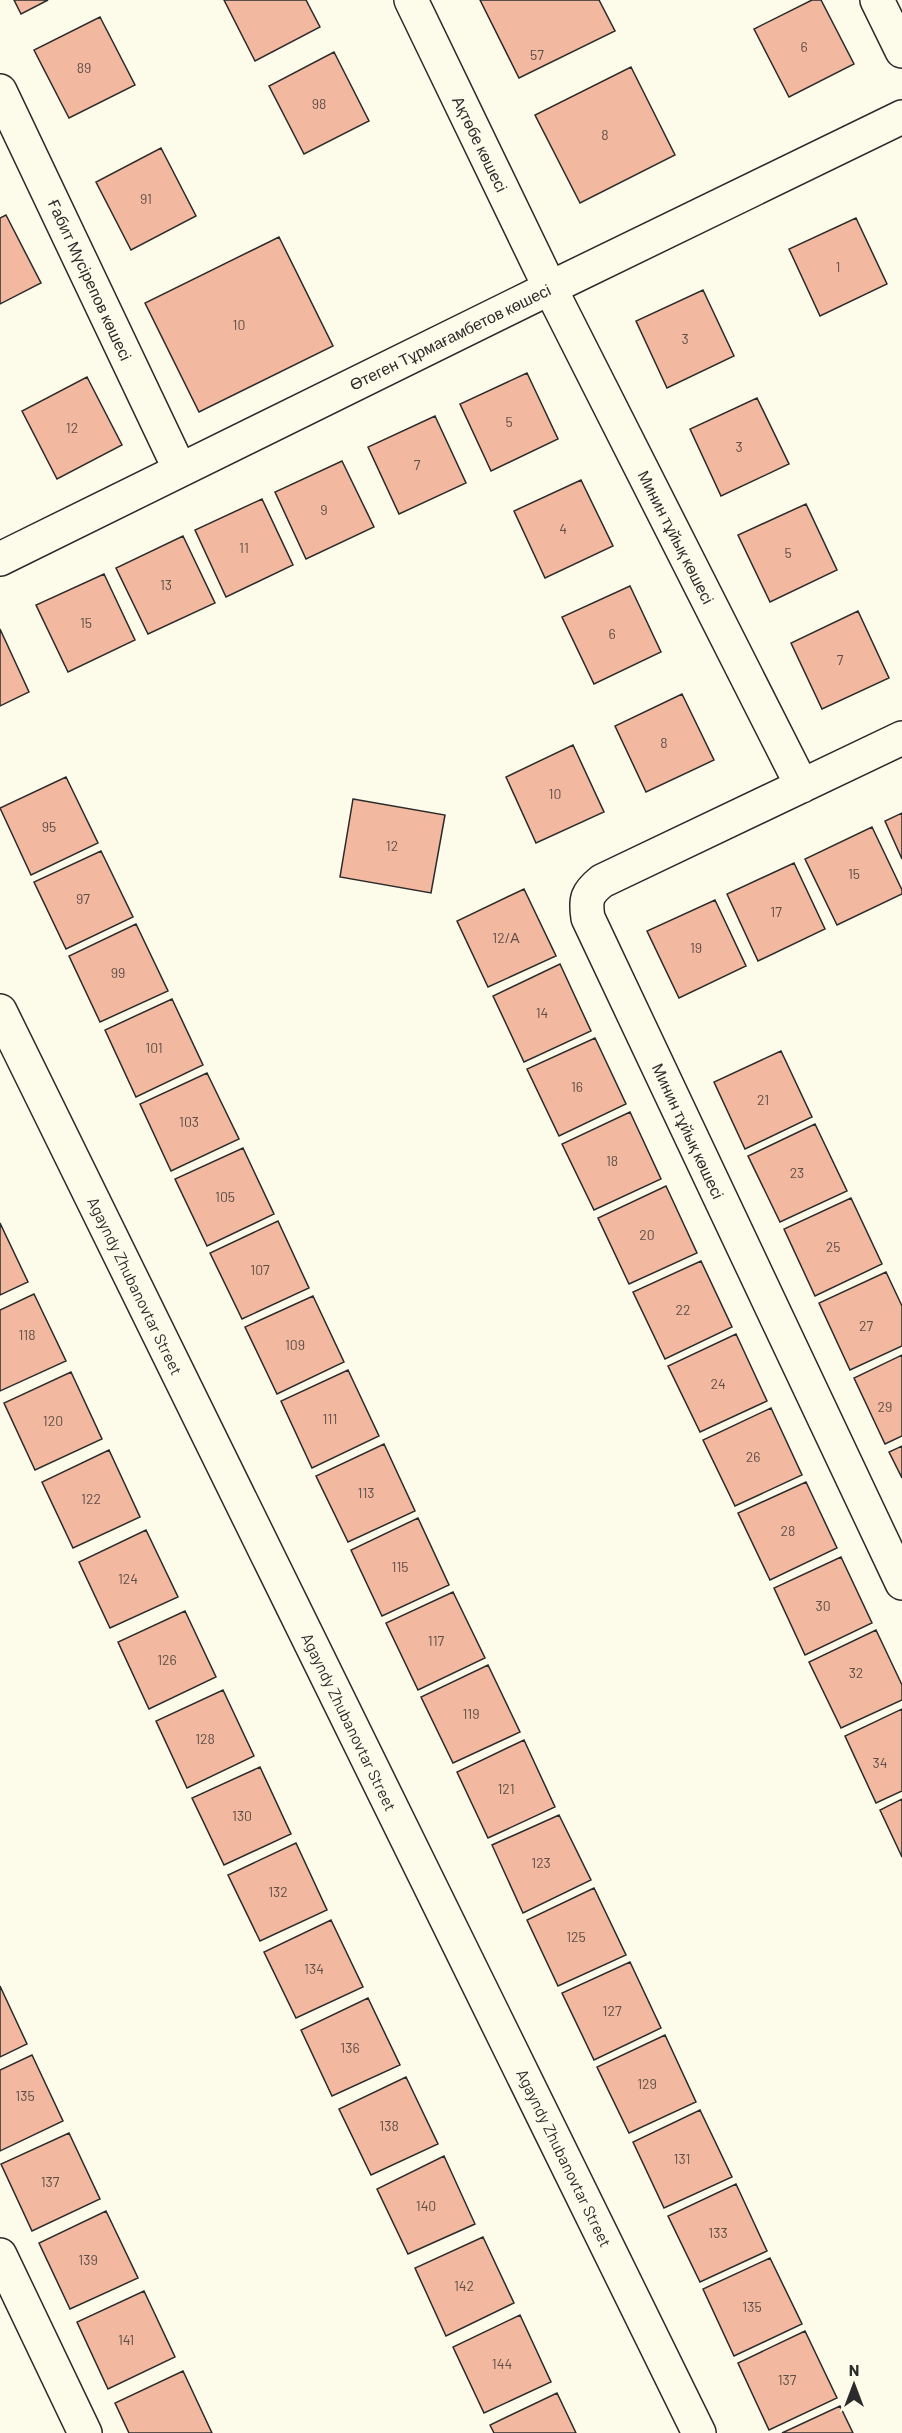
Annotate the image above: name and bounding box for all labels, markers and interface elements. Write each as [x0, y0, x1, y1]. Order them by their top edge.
house number: 6 [800, 38, 808, 55]
house number: 57 [530, 46, 544, 63]
house number: 89 [77, 59, 91, 76]
street label: Ақтөбе көшесі [449, 93, 512, 195]
house number: 98 [312, 95, 326, 112]
house number: 8 [601, 126, 609, 143]
house number: 91 [140, 190, 152, 207]
street label: Ғабит Мүсірепов көшесі [44, 195, 136, 363]
house number: 1 [836, 258, 840, 275]
street label: Өтеген Тұрмағамбетов көшесі [346, 280, 553, 394]
house number: 10 [233, 316, 245, 333]
house number: 3 [681, 330, 689, 347]
house number: 5 [505, 413, 513, 430]
house number: 12 [66, 419, 78, 436]
house number: 3 [735, 438, 743, 455]
house number: 7 [414, 456, 421, 473]
street label: Минин тұйық көшесі [635, 467, 718, 607]
house number: 9 [320, 501, 328, 518]
house number: 4 [559, 520, 567, 537]
house number: 11 [239, 539, 249, 556]
house number: 5 [784, 544, 792, 561]
house number: 13 [160, 576, 172, 593]
house number: 15 [80, 614, 92, 631]
house number: 6 [608, 625, 616, 642]
house number: 7 [837, 651, 844, 668]
house number: 8 [660, 734, 668, 751]
house number: 10 [549, 785, 561, 802]
house number: 95 [42, 818, 56, 835]
house number: 12 [386, 837, 398, 854]
house number: 15 [848, 865, 860, 882]
house number: 97 [76, 890, 90, 907]
house number: 17 [770, 903, 782, 920]
house number: 12/А [492, 929, 520, 946]
house number: 19 [690, 939, 702, 956]
house number: 99 [111, 964, 125, 981]
house number: 14 [536, 1004, 548, 1021]
house number: 101 [145, 1039, 163, 1056]
street label: Минин тұйық көшесі [649, 1060, 728, 1202]
house number: 16 [571, 1078, 583, 1095]
house number: 21 [757, 1091, 769, 1108]
house number: 103 [179, 1113, 199, 1130]
house number: 18 [606, 1152, 618, 1169]
house number: 23 [790, 1164, 804, 1181]
house number: 105 [215, 1188, 235, 1205]
street label: Agayndy Zhubanovtar Street [84, 1194, 187, 1378]
house number: 20 [639, 1226, 655, 1243]
house number: 25 [826, 1238, 840, 1255]
house number: 107 [250, 1261, 270, 1278]
house number: 22 [675, 1301, 691, 1318]
house number: 27 [859, 1317, 873, 1334]
house number: 118 [18, 1326, 36, 1343]
house number: 109 [285, 1336, 305, 1353]
house number: 24 [710, 1375, 726, 1392]
house number: 29 [878, 1398, 892, 1415]
house number: 111 [323, 1410, 337, 1427]
house number: 120 [43, 1412, 63, 1429]
house number: 26 [746, 1448, 760, 1465]
house number: 113 [357, 1484, 375, 1501]
house number: 122 [81, 1490, 101, 1507]
house number: 28 [781, 1522, 795, 1539]
house number: 115 [391, 1558, 409, 1575]
house number: 124 [118, 1570, 138, 1587]
house number: 30 [815, 1597, 831, 1614]
street label: Agayndy Zhubanovtar Street [298, 1630, 401, 1814]
house number: 117 [428, 1632, 445, 1649]
house number: 126 [157, 1651, 177, 1668]
house number: 32 [849, 1664, 863, 1681]
house number: 119 [462, 1705, 480, 1722]
house number: 128 [195, 1730, 215, 1747]
house number: 34 [873, 1754, 887, 1771]
house number: 121 [497, 1780, 515, 1797]
house number: 130 [232, 1807, 252, 1824]
house number: 123 [531, 1854, 551, 1871]
house number: 132 [268, 1883, 288, 1900]
house number: 125 [566, 1928, 586, 1945]
house number: 134 [304, 1960, 324, 1977]
house number: 127 [602, 2002, 622, 2019]
house number: 136 [340, 2039, 360, 2056]
street label: Agayndy Zhubanovtar Street [513, 2066, 616, 2250]
house number: 129 [637, 2075, 657, 2092]
house number: 135 [15, 2087, 35, 2104]
house number: 138 [379, 2117, 399, 2134]
house number: 131 [674, 2150, 690, 2167]
house number: 137 [41, 2173, 60, 2190]
house number: 140 [416, 2197, 436, 2214]
house number: 133 [708, 2224, 728, 2241]
house number: 139 [78, 2251, 98, 2268]
house number: 142 [454, 2277, 474, 2294]
house number: 135 [742, 2298, 762, 2315]
house number: 141 [118, 2331, 134, 2348]
house number: 144 [492, 2355, 512, 2372]
north arrow [824, 2355, 884, 2415]
text: N [849, 2360, 859, 2379]
house number: 137 [778, 2371, 797, 2388]

